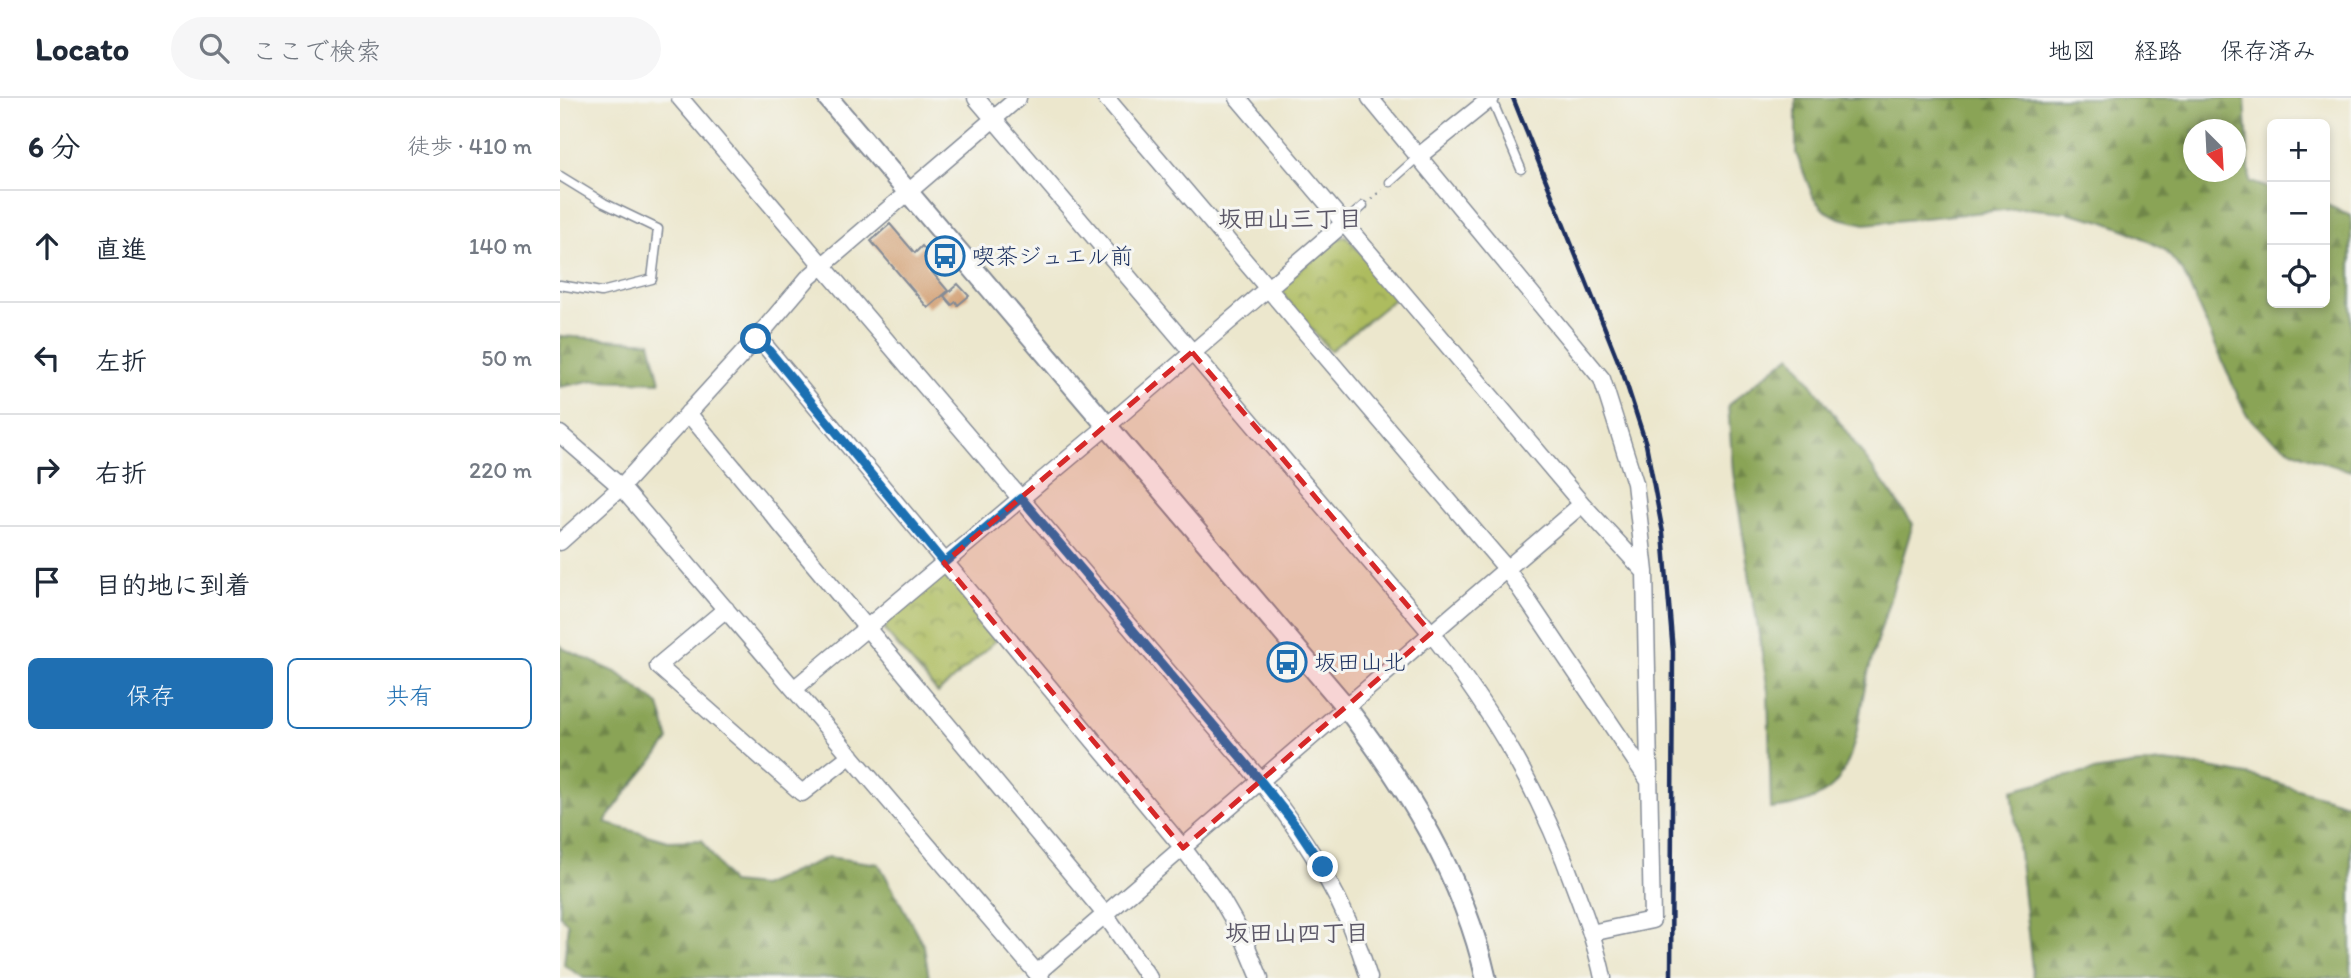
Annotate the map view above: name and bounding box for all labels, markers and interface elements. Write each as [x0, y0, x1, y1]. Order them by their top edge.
search box [171, 17, 661, 80]
text: Locato [35, 29, 129, 68]
icon: search [195, 29, 233, 67]
text: ここで検索 [251, 35, 381, 67]
text: 地図 [2048, 36, 2096, 65]
text: 経路 [2134, 36, 2182, 65]
text: 保存済み [2220, 36, 2316, 65]
north arrow [2183, 119, 2246, 182]
map controls [2267, 119, 2330, 308]
button: + [2267, 119, 2330, 182]
text: 6 分 [28, 128, 81, 165]
text: 徒歩 · 410 m [407, 132, 532, 160]
button: − [2267, 182, 2330, 245]
district label: 坂田山三丁目 [1218, 204, 1362, 233]
icon: ahead [28, 227, 66, 265]
text: 140 m [469, 232, 532, 260]
text: 直進 [95, 233, 147, 265]
bus stop icon: 喫茶ジュエル前 [924, 235, 966, 277]
place label: 喫茶ジュエル前 [972, 242, 1133, 270]
button: locate [2267, 245, 2330, 308]
route start [740, 323, 771, 354]
icon: left [28, 339, 66, 377]
text: 50 m [481, 344, 532, 372]
text: 左折 [95, 345, 147, 377]
icon: right [28, 451, 66, 489]
text: 220 m [469, 456, 532, 484]
text: 右折 [95, 457, 147, 489]
icon: arrive [28, 563, 66, 601]
text: 目的地に到着 [95, 569, 251, 601]
bus stop icon: 坂田山北 [1266, 641, 1308, 683]
place label: 坂田山北 [1314, 648, 1406, 676]
button: 保存 [28, 658, 273, 729]
button: 共有 [287, 658, 532, 729]
route end [1307, 851, 1338, 882]
district label: 坂田山四丁目 [1225, 918, 1369, 947]

